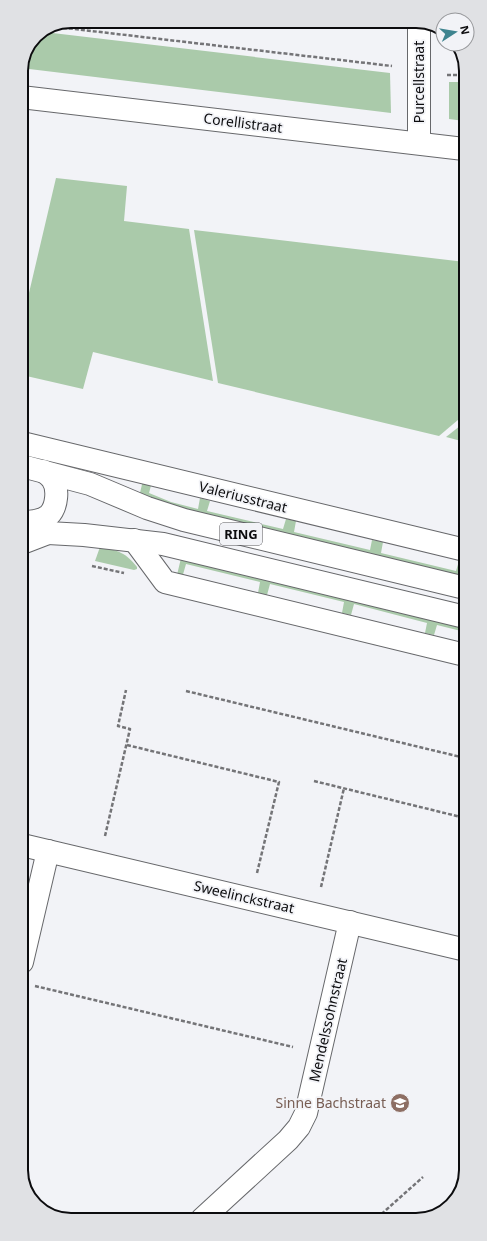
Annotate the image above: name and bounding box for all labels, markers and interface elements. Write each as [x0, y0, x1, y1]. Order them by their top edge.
north arrow [435, 12, 475, 52]
text: N [457, 24, 474, 36]
street label: Purcellstraat [409, 41, 428, 123]
street label: Corellistraat [202, 108, 284, 137]
street label: Valeriusstraat [197, 476, 289, 517]
road number: RING [220, 523, 262, 545]
street label: Sweelinckstraat [192, 876, 296, 917]
street label: Mendelssohnstraat [304, 956, 351, 1084]
school or university icon: Sinne Bachstraat [389, 1092, 411, 1114]
place label: Sinne Bachstraat [276, 1093, 386, 1112]

